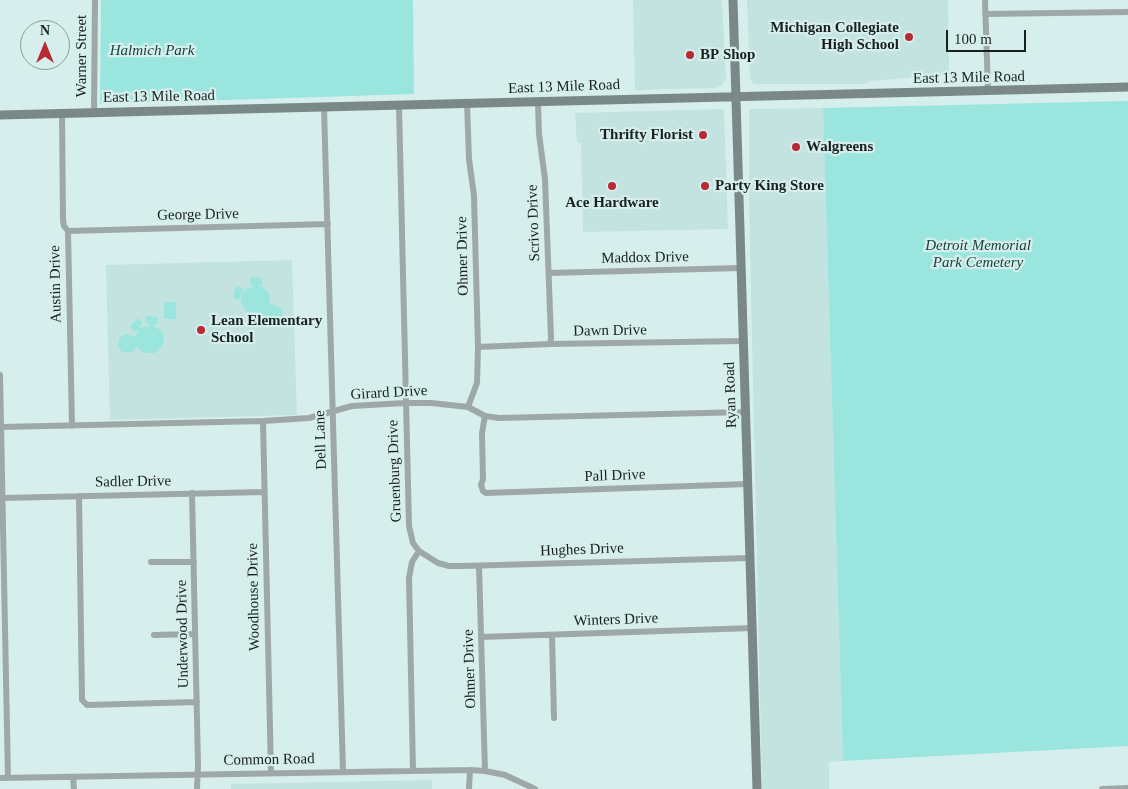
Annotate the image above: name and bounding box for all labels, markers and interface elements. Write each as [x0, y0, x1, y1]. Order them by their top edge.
street label: Warner Street [73, 15, 91, 97]
place label: Michigan Collegiate High School [770, 19, 899, 54]
north arrow [20, 20, 70, 70]
scale bar [948, 20, 1028, 52]
text: N [40, 23, 50, 38]
marker: Michigan Collegiate High School [903, 31, 915, 43]
text: 100 m [954, 31, 992, 47]
park label: Halmich Park [110, 42, 194, 60]
place label: BP Shop [700, 46, 755, 64]
marker: BP Shop [684, 49, 696, 61]
street label: East 13 Mile Road [913, 68, 1025, 88]
street label: East 13 Mile Road [508, 76, 620, 98]
street label: East 13 Mile Road [103, 87, 215, 107]
place label: Thrifty Florist [600, 126, 693, 144]
marker: Thrifty Florist [697, 129, 709, 141]
place label: Walgreens [806, 138, 873, 156]
marker: Walgreens [790, 141, 802, 153]
place label: Party King Store [715, 177, 824, 195]
marker: Ace Hardware [606, 180, 618, 192]
marker: Party King Store [699, 180, 711, 192]
street label: Scrivo Drive [524, 184, 544, 262]
place label: Ace Hardware [565, 194, 659, 212]
street label: George Drive [157, 205, 239, 225]
street label: Ohmer Drive [453, 216, 473, 296]
park label: Detroit Memorial Park Cemetery [925, 237, 1031, 272]
street label: Austin Drive [46, 245, 66, 323]
street label: Maddox Drive [601, 248, 689, 268]
place label: Lean Elementary School [211, 312, 322, 347]
street label: Dawn Drive [573, 321, 647, 341]
marker: Lean Elementary School [195, 324, 207, 336]
street label: Ryan Road [721, 361, 741, 429]
street label: Girard Drive [350, 382, 428, 404]
street label: Dell Lane [311, 410, 331, 470]
street label: Gruenburg Drive [384, 419, 406, 523]
street label: Pall Drive [584, 466, 646, 486]
street label: Sadler Drive [95, 472, 171, 492]
street label: Hughes Drive [540, 540, 624, 560]
street label: Woodhouse Drive [244, 543, 264, 651]
street label: Underwood Drive [173, 579, 193, 689]
street label: Winters Drive [573, 610, 659, 630]
street label: Ohmer Drive [460, 629, 480, 709]
street label: Common Road [223, 750, 315, 770]

